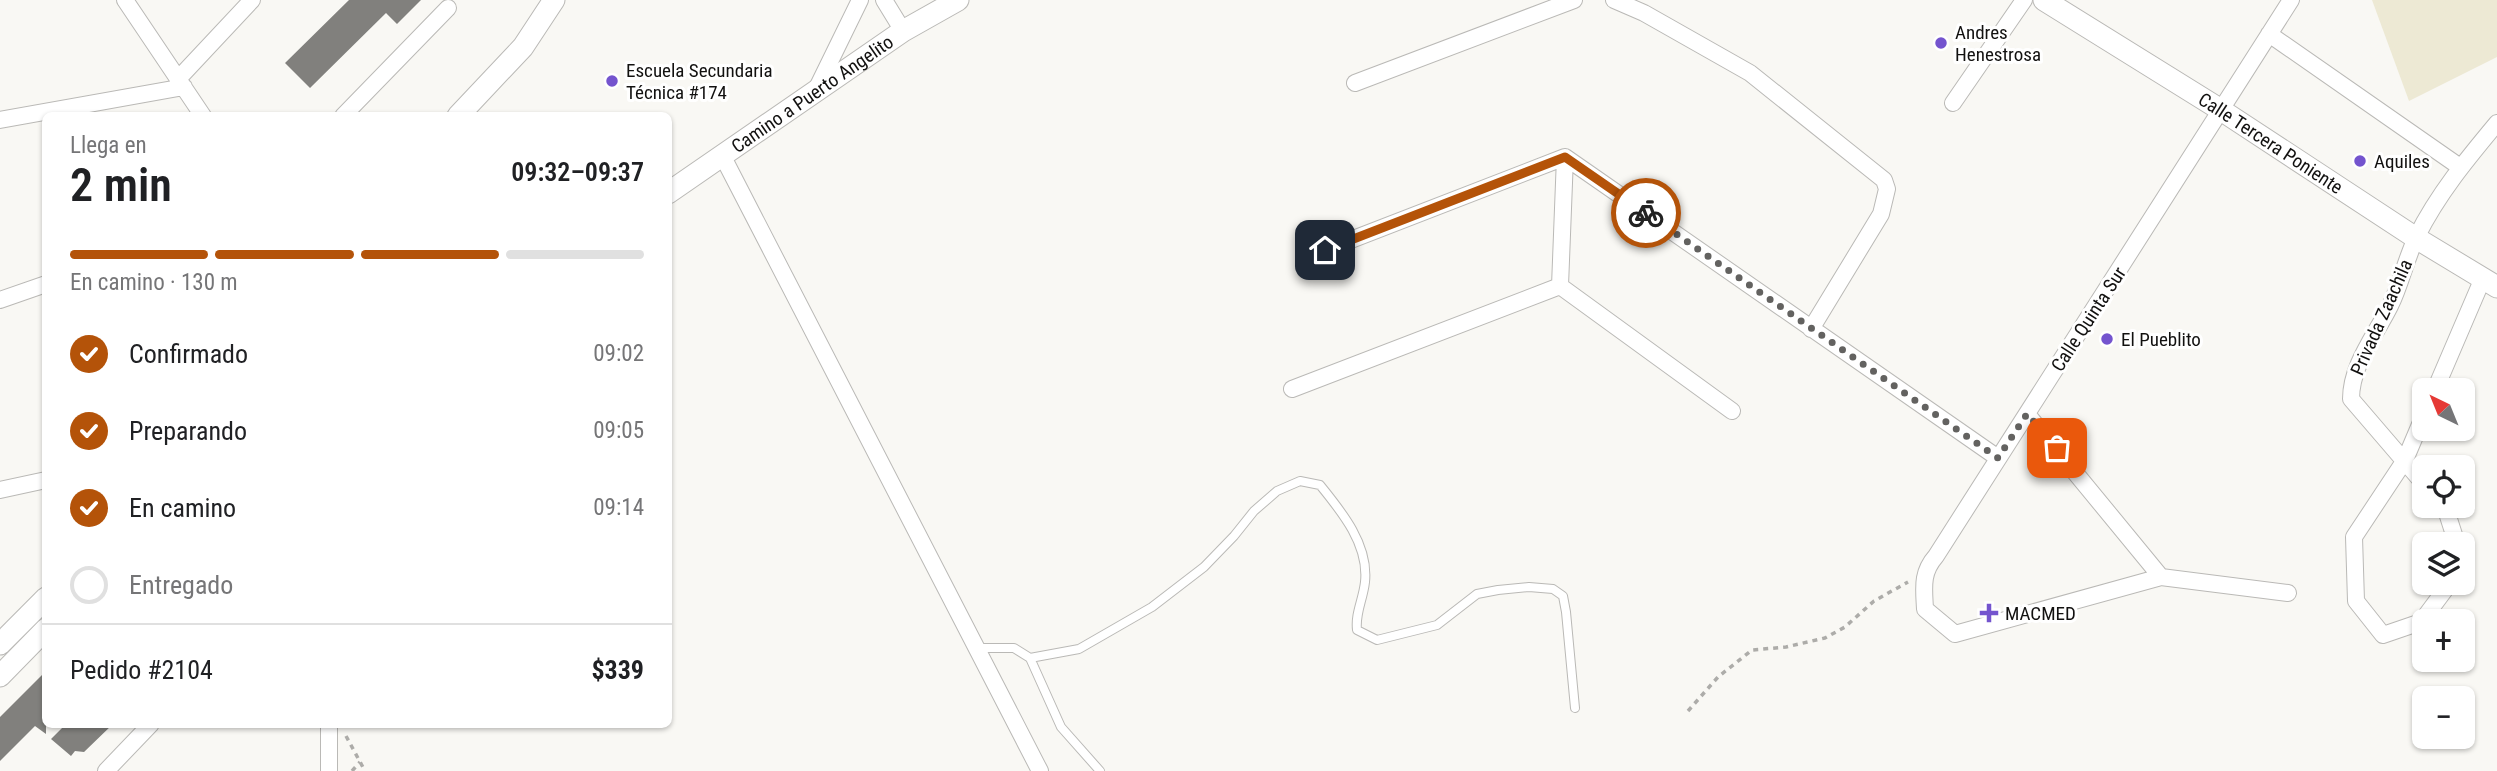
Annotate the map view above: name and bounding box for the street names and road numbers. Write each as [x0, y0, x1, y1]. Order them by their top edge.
street label: Camino a Puerto Angelito [727, 30, 898, 158]
street label: Calle Tercera Poniente [2194, 88, 2347, 199]
street label: Privada Zaachila [2346, 256, 2417, 379]
street label: Calle Quinta Sur [2046, 263, 2131, 376]

